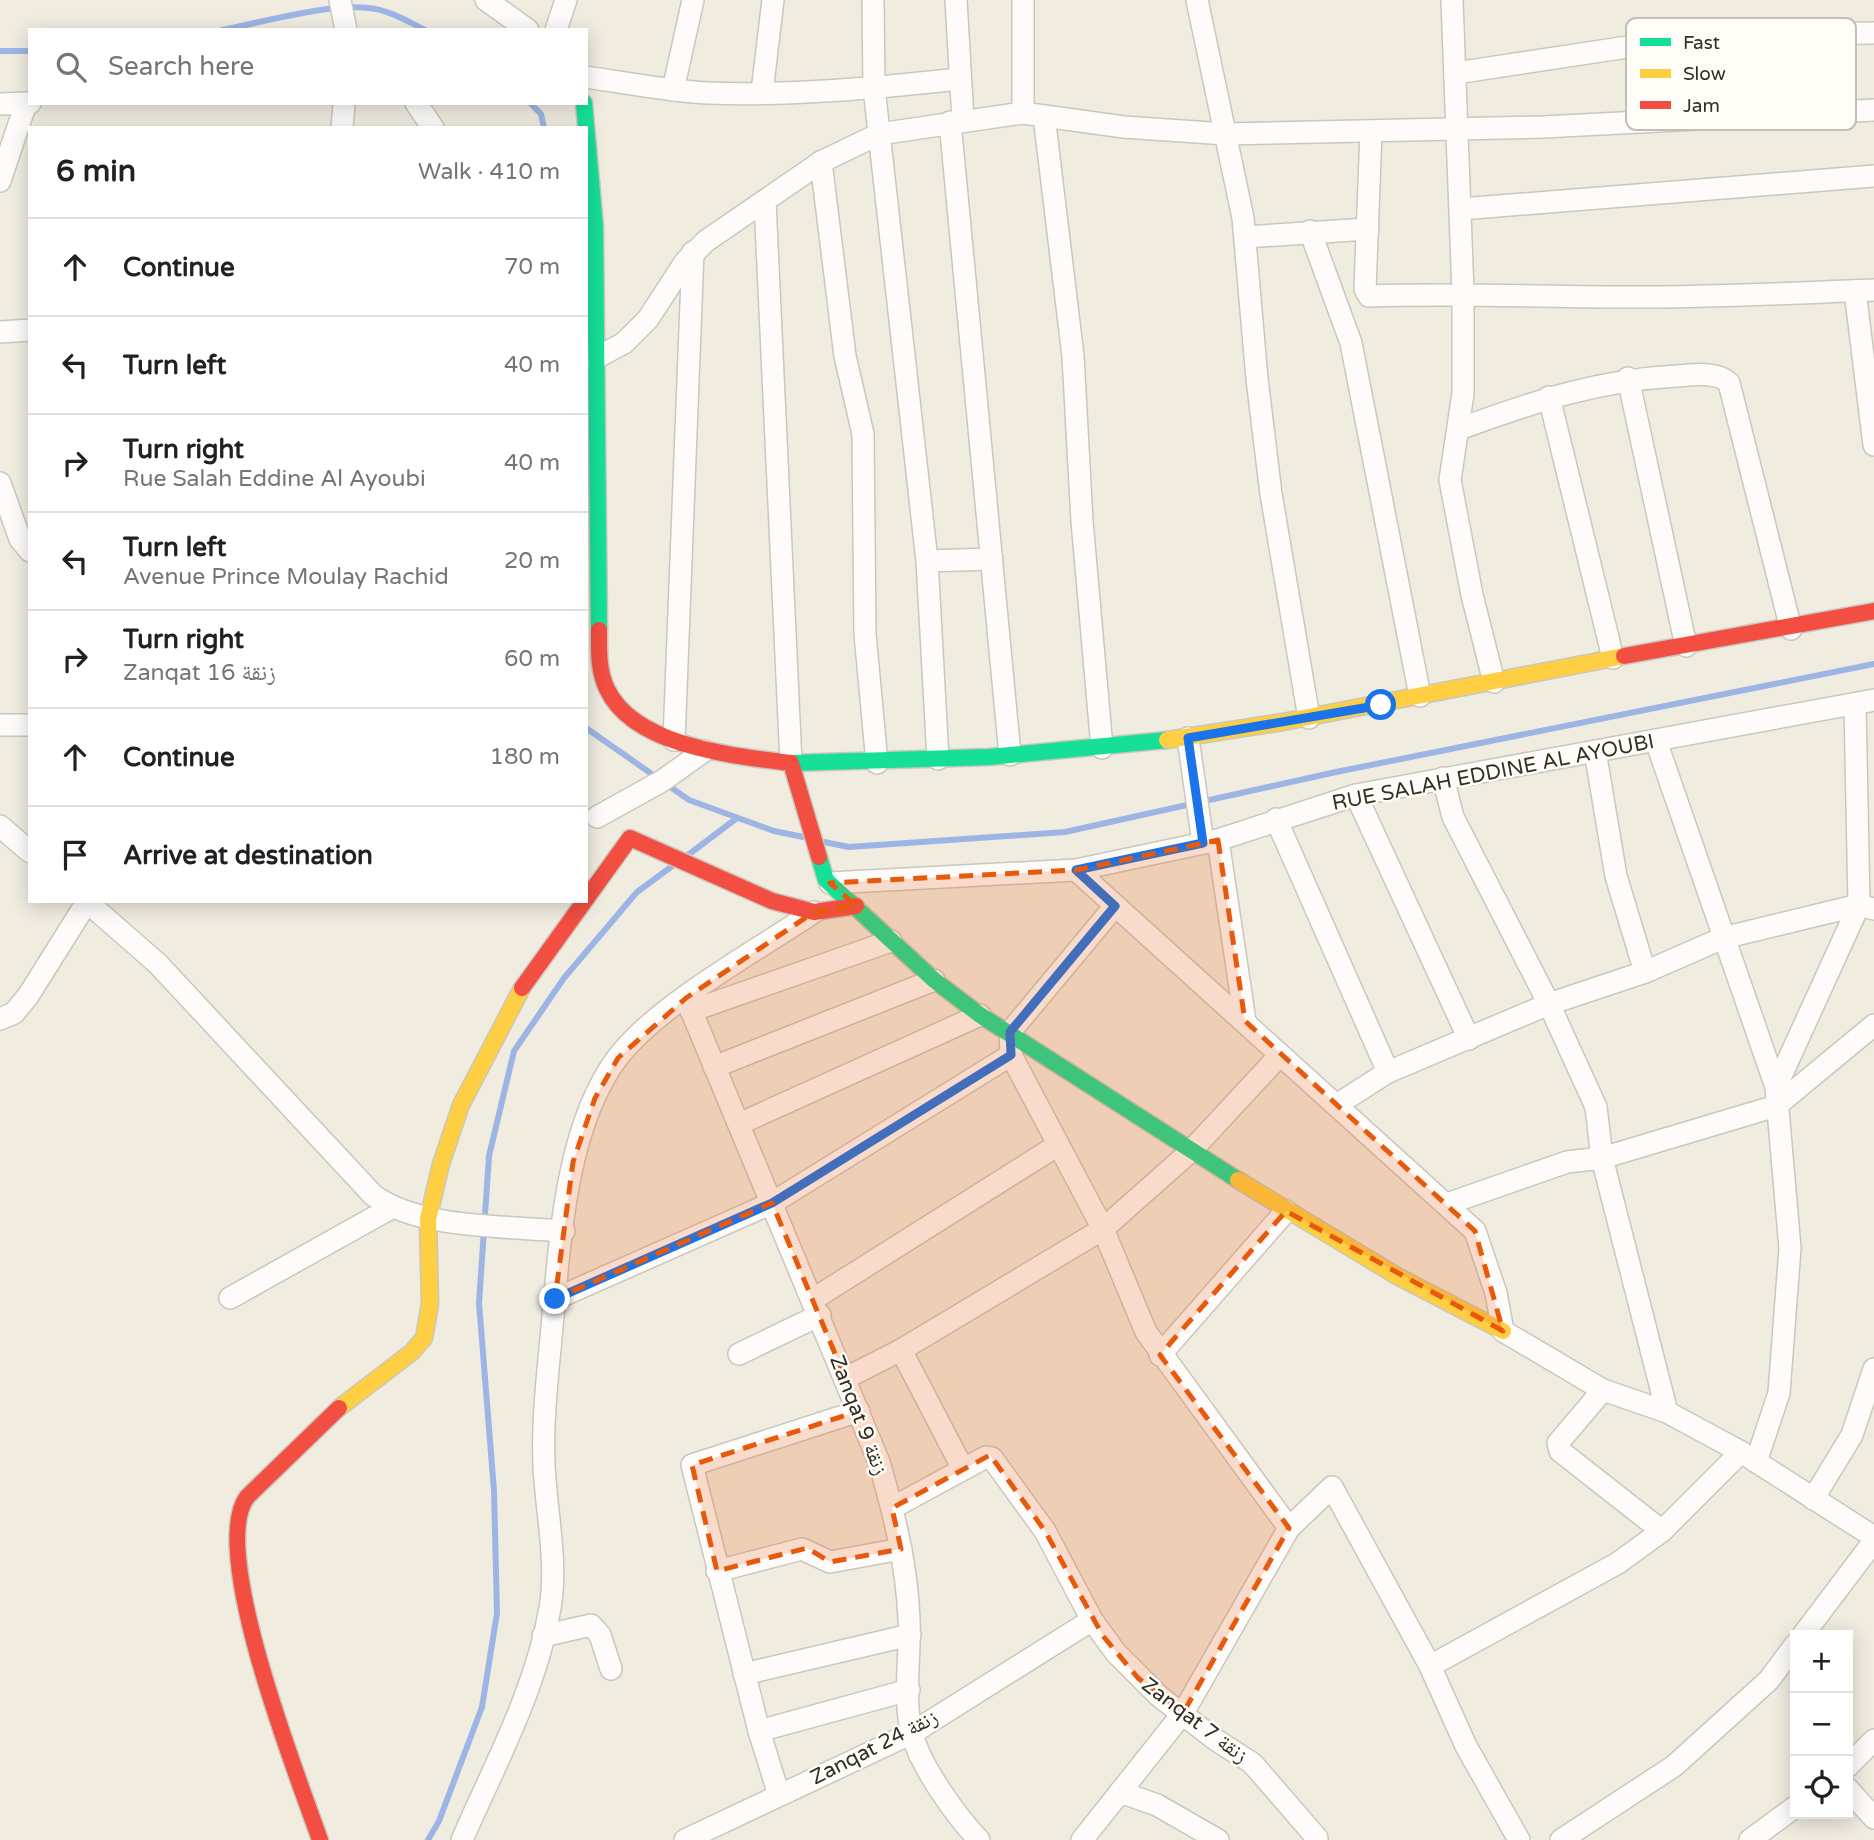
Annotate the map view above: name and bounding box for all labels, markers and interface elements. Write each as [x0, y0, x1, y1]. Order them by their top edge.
legend [1626, 18, 1856, 130]
search box [28, 28, 588, 105]
text: Fast [1683, 32, 1720, 54]
icon: search [52, 48, 90, 86]
text: Search here [108, 51, 254, 82]
text: Slow [1683, 63, 1726, 85]
text: Jam [1683, 95, 1720, 117]
text: 6 min [56, 153, 136, 190]
text: Walk · 410 m [418, 158, 560, 186]
icon: ahead [56, 248, 94, 286]
text: Continue [123, 252, 235, 283]
text: 70 m [504, 253, 560, 281]
icon: left [56, 346, 94, 384]
text: Turn left [123, 350, 226, 381]
text: 40 m [504, 351, 560, 379]
text: Turn right [123, 434, 244, 465]
icon: right [56, 444, 94, 482]
text: 40 m [504, 449, 560, 477]
text: Rue Salah Eddine Al Ayoubi [123, 465, 426, 493]
text: Turn left [123, 532, 226, 563]
icon: left [56, 542, 94, 580]
text: 20 m [504, 547, 560, 575]
text: Avenue Prince Moulay Rachid [123, 563, 449, 591]
text: Turn right [123, 624, 244, 655]
icon: right [56, 640, 94, 678]
text: 60 m [504, 645, 560, 673]
text: Zanqat 16 زنقة [123, 659, 276, 687]
route start [1365, 689, 1396, 720]
street label: RUE SALAH EDDINE AL AYOUBI [1330, 729, 1656, 816]
icon: ahead [56, 738, 94, 776]
text: Continue [123, 742, 235, 773]
text: 180 m [490, 743, 560, 771]
icon: arrive [56, 836, 94, 874]
text: Arrive at destination [123, 840, 373, 871]
route end [539, 1283, 570, 1314]
street label: Zanqat 9 زنقة [824, 1352, 893, 1479]
map controls [1790, 1630, 1853, 1819]
button: + [1790, 1630, 1853, 1693]
street label: Zanqat 7 زنقة [1137, 1672, 1253, 1768]
button: − [1790, 1693, 1853, 1756]
street label: Zanqat 24 زنقة [806, 1705, 942, 1790]
button: locate [1790, 1756, 1853, 1819]

